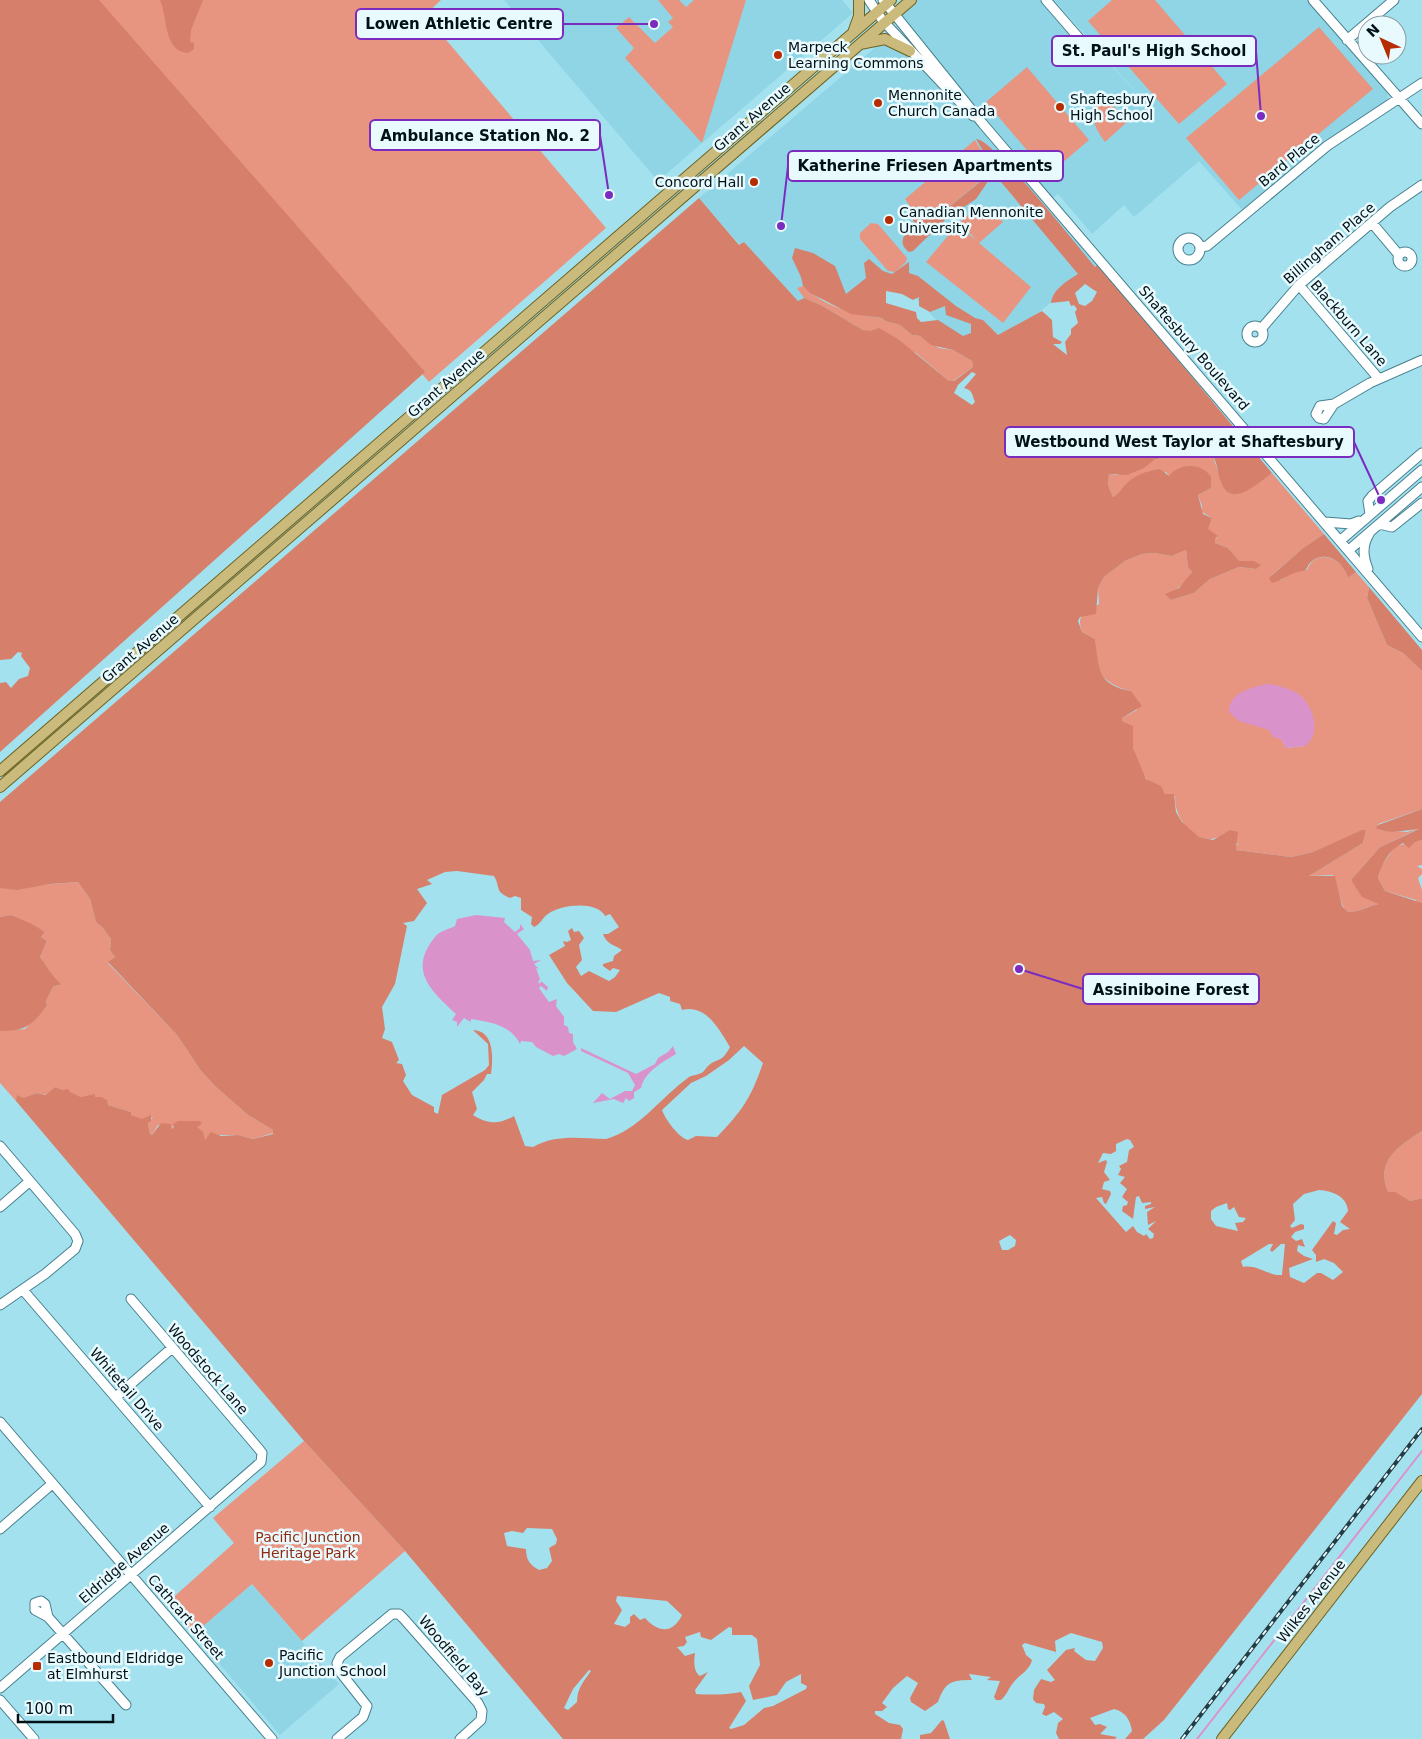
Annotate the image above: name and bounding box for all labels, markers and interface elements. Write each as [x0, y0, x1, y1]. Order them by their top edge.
callout: Lowen Athletic Centre [356, 9, 563, 39]
text: Lowen Athletic Centre [365, 15, 553, 33]
north arrow [1357, 15, 1407, 65]
text: N [1363, 21, 1383, 40]
callout: St. Paul's High School [1052, 36, 1256, 66]
place label: Marpeck Learning Commons [788, 39, 924, 71]
text: St. Paul's High School [1062, 42, 1246, 60]
marker: Marpeck Learning Commons [772, 49, 784, 61]
street label: Grant Avenue [711, 79, 793, 155]
place label: Mennonite Church Canada [888, 87, 995, 119]
place label: Shaftesbury High School [1070, 91, 1154, 123]
marker: Mennonite Church Canada [872, 97, 884, 109]
marker: Shaftesbury High School [1054, 101, 1066, 113]
callout: Ambulance Station No. 2 [370, 120, 600, 150]
text: Ambulance Station No. 2 [380, 127, 590, 145]
street label: Bard Place [1255, 130, 1323, 190]
callout: Katherine Friesen Apartments [788, 151, 1063, 181]
text: Katherine Friesen Apartments [798, 157, 1053, 175]
place label: Concord Hall [655, 174, 744, 190]
marker: Concord Hall [748, 176, 760, 188]
street label: Billingham Place [1280, 199, 1378, 287]
place label: Canadian Mennonite University [899, 204, 1043, 236]
marker: Canadian Mennonite University [883, 214, 895, 226]
street label: Blackburn Lane [1307, 277, 1391, 369]
street label: Shaftesbury Boulevard [1136, 283, 1252, 413]
street label: Grant Avenue [405, 345, 487, 421]
callout: Westbound West Taylor at Shaftesbury [1005, 427, 1354, 457]
text: Westbound West Taylor at Shaftesbury [1014, 433, 1344, 451]
street label: Grant Avenue [99, 610, 181, 686]
callout: Assiniboine Forest [1083, 974, 1259, 1004]
text: Assiniboine Forest [1093, 981, 1249, 999]
street label: Woodstock Lane [164, 1321, 252, 1417]
street label: Whitetail Drive [87, 1344, 167, 1434]
street label: Eldridge Avenue [76, 1520, 172, 1606]
park label: Pacific Junction Heritage Park [255, 1529, 361, 1561]
street label: Wilkes Avenue [1274, 1556, 1348, 1646]
street label: Cathcart Street [145, 1571, 228, 1663]
street label: Woodfield Bay [416, 1612, 492, 1700]
place label: Pacific Junction School [278, 1647, 386, 1679]
place label: Eastbound Eldridge at Elmhurst [47, 1650, 183, 1682]
marker: Pacific Junction School [263, 1657, 275, 1669]
marker: Eastbound Eldridge at Elmhurst [31, 1660, 43, 1672]
scale bar [18, 1692, 112, 1724]
text: 100 m [25, 1700, 73, 1718]

